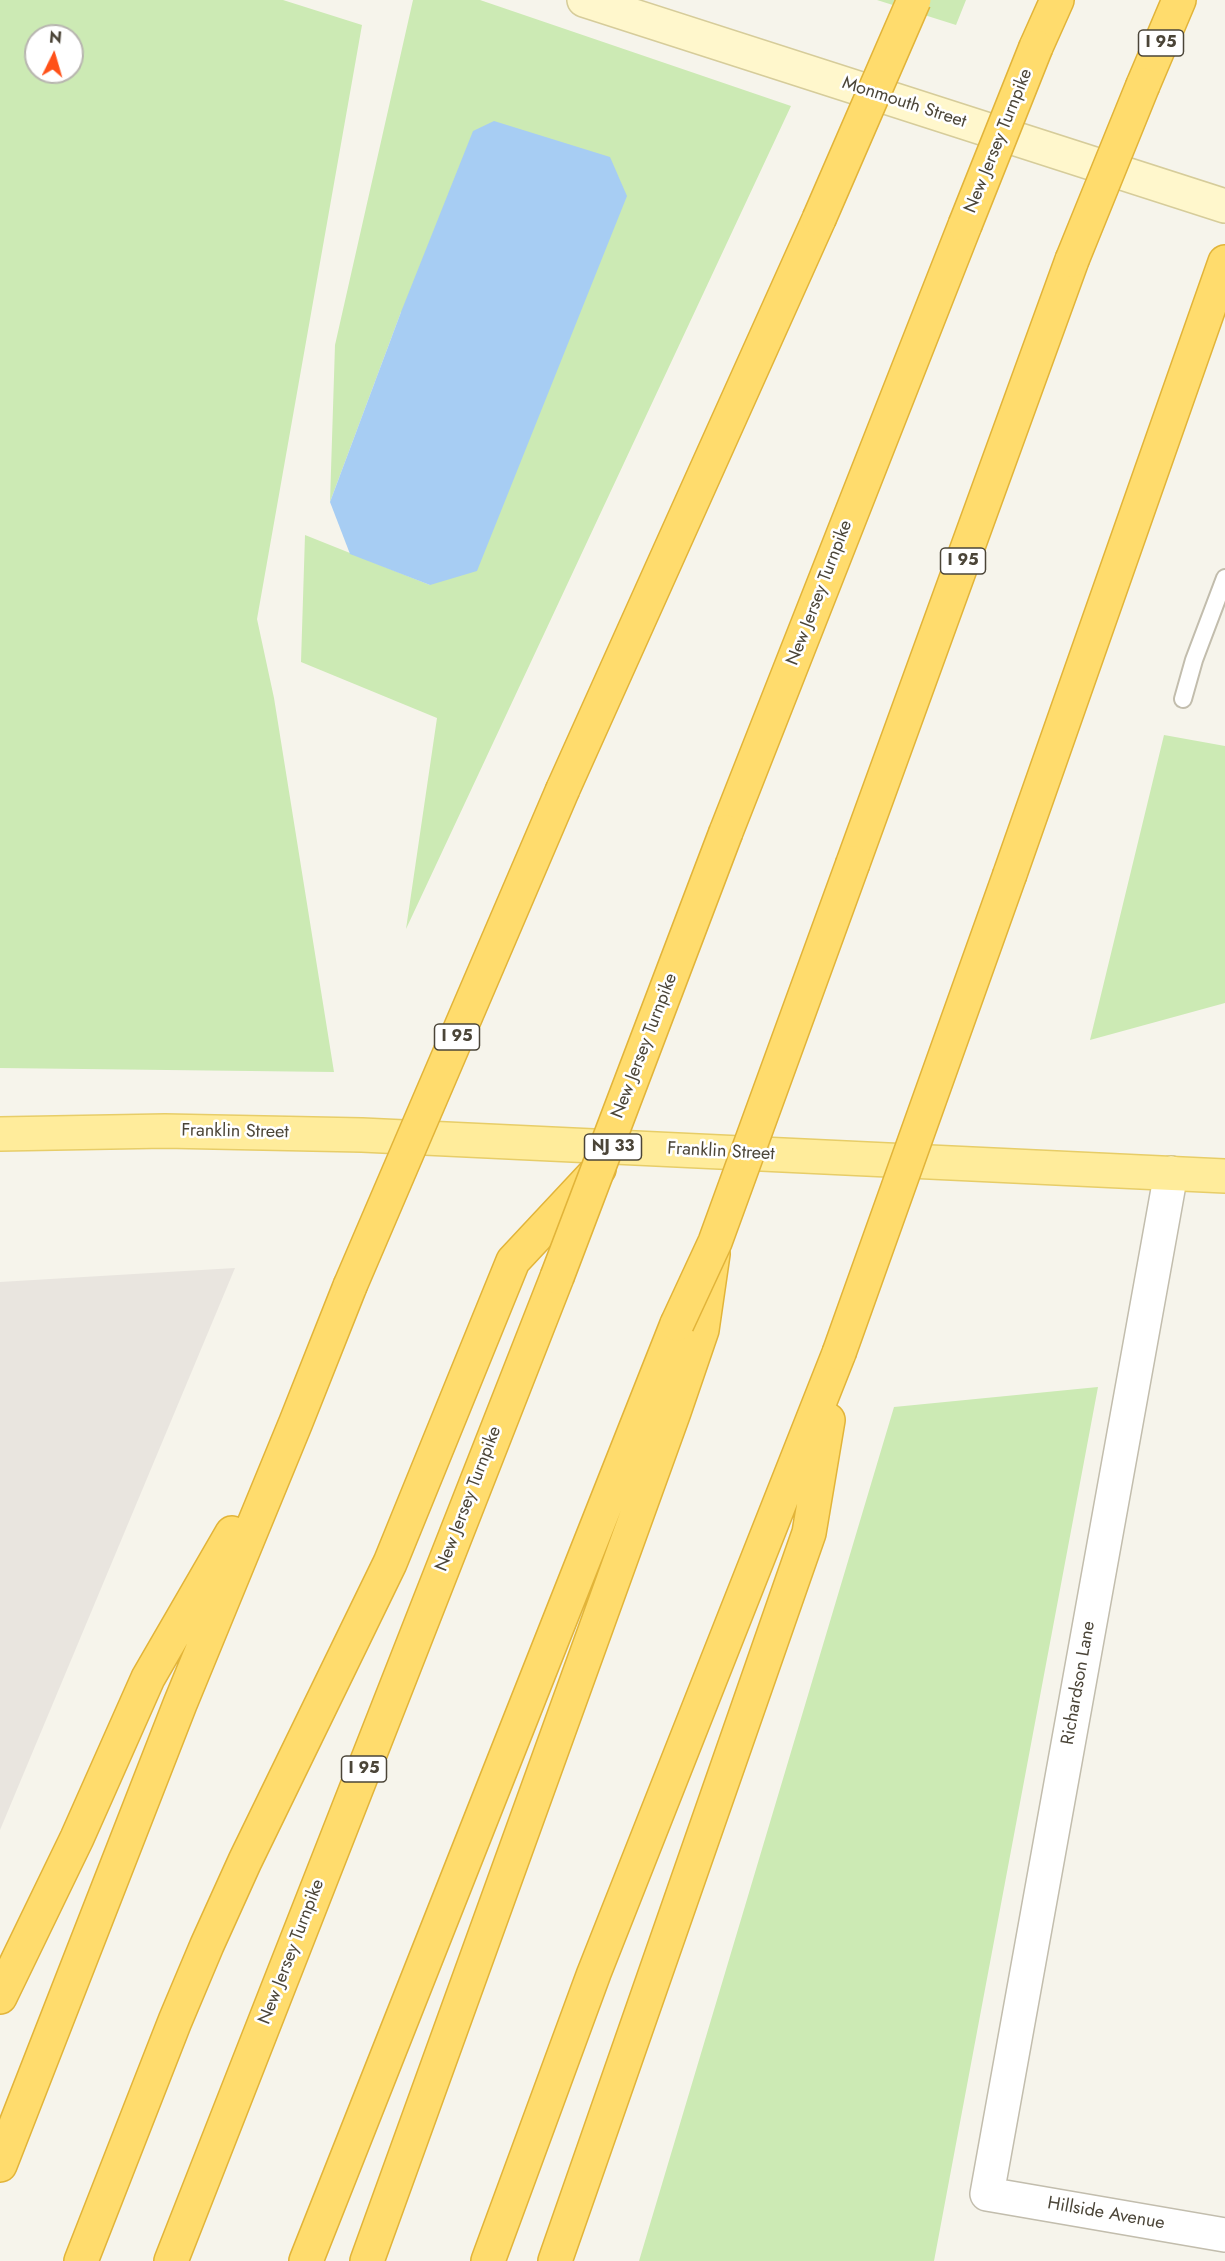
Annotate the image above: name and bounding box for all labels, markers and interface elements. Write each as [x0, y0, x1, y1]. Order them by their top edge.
north arrow [24, 24, 84, 84]
text: N [48, 26, 63, 50]
road number: I 95 [1138, 30, 1184, 56]
street label: New Jersey Turnpike [960, 66, 1038, 216]
street label: Monmouth Street [839, 73, 969, 133]
street label: New Jersey Turnpike [782, 517, 858, 669]
road number: I 95 [940, 548, 986, 574]
street label: New Jersey Turnpike [607, 970, 683, 1122]
road number: I 95 [434, 1024, 480, 1050]
street label: Franklin Street [181, 1120, 289, 1144]
road number: NJ 33 [584, 1134, 642, 1160]
street label: Franklin Street [667, 1138, 775, 1166]
street label: New Jersey Turnpike [431, 1423, 507, 1575]
street label: Richardson Lane [1057, 1619, 1101, 1747]
road number: I 95 [342, 1756, 386, 1782]
street label: New Jersey Turnpike [254, 1876, 330, 2028]
street label: Hillside Avenue [1046, 2193, 1166, 2235]

